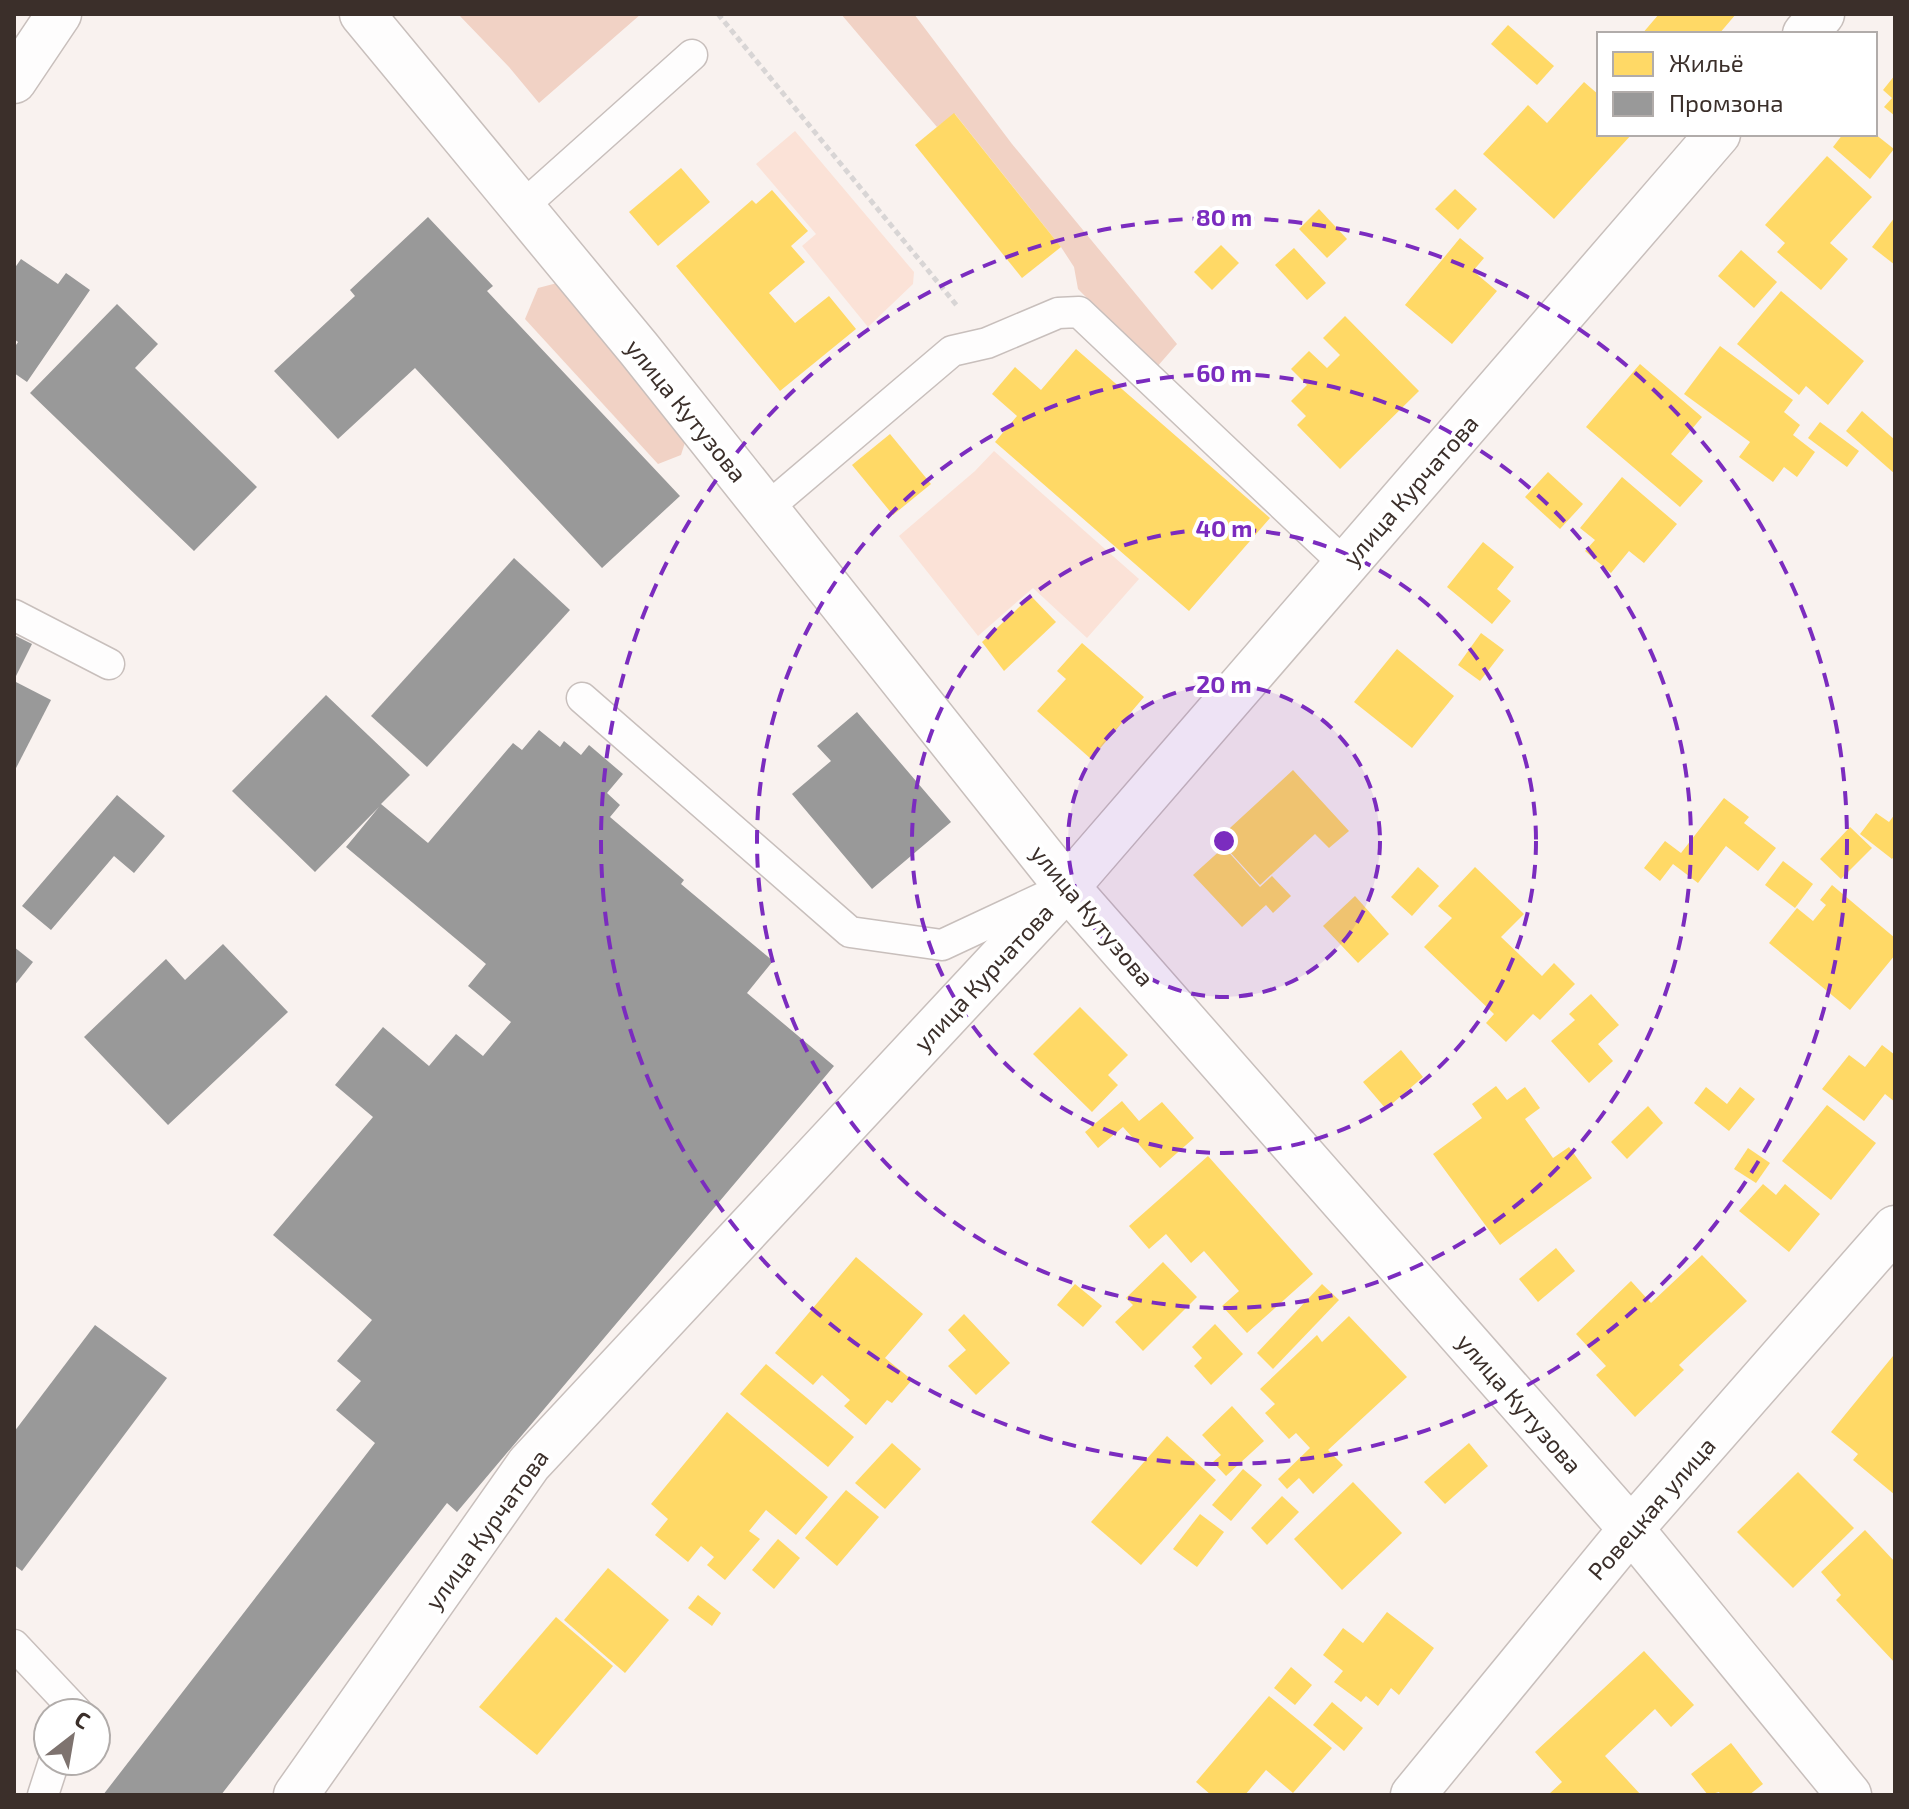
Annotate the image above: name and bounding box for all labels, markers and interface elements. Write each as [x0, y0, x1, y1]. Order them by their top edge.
legend [1597, 32, 1877, 136]
text: Жильё [1669, 48, 1744, 77]
text: Промзона [1669, 88, 1784, 117]
text: 80 m [1196, 202, 1252, 231]
street label: улица Кутузова [620, 333, 754, 488]
text: 60 m [1196, 358, 1252, 387]
street label: улица Курчатова [1336, 408, 1484, 572]
text: 40 m [1196, 513, 1252, 542]
text: 20 m [1196, 669, 1252, 698]
centre of rings [1210, 827, 1238, 855]
street label: улица Кутузова [1025, 838, 1161, 992]
street label: улица Курчатова [907, 897, 1059, 1057]
street label: улица Кутузова [1451, 1327, 1589, 1480]
street label: Ровецкая улица [1581, 1431, 1722, 1586]
street label: улица Курчатова [418, 1443, 555, 1615]
north arrow [32, 1697, 112, 1777]
text: С [71, 1705, 95, 1734]

